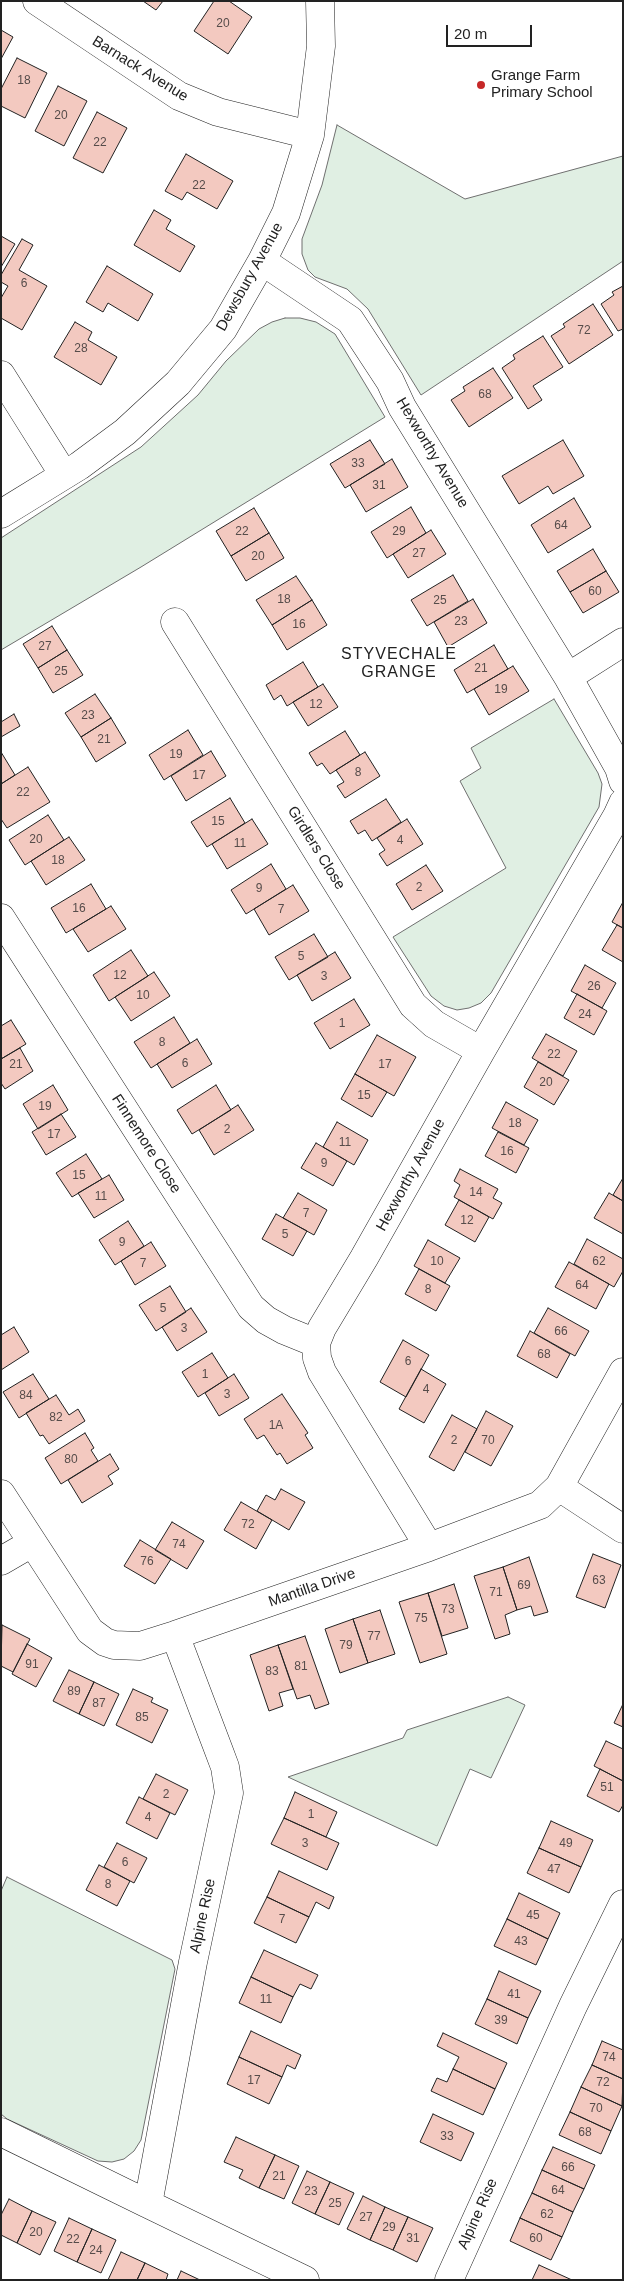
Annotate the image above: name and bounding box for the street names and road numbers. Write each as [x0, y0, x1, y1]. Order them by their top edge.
street label: Barnack Avenue [89, 32, 191, 106]
street label: Dewsbury Avenue [213, 220, 287, 334]
street label: Hexworthy Avenue [392, 395, 472, 511]
street label: Girdlers Close [283, 803, 349, 893]
street label: Finnemore Close [107, 1091, 185, 1197]
street label: Hexworthy Avenue [373, 1116, 449, 1234]
street label: Mantilla Drive [266, 1565, 358, 1611]
street label: Alpine Rise [186, 1877, 220, 1955]
street label: Alpine Rise [454, 2176, 502, 2252]

